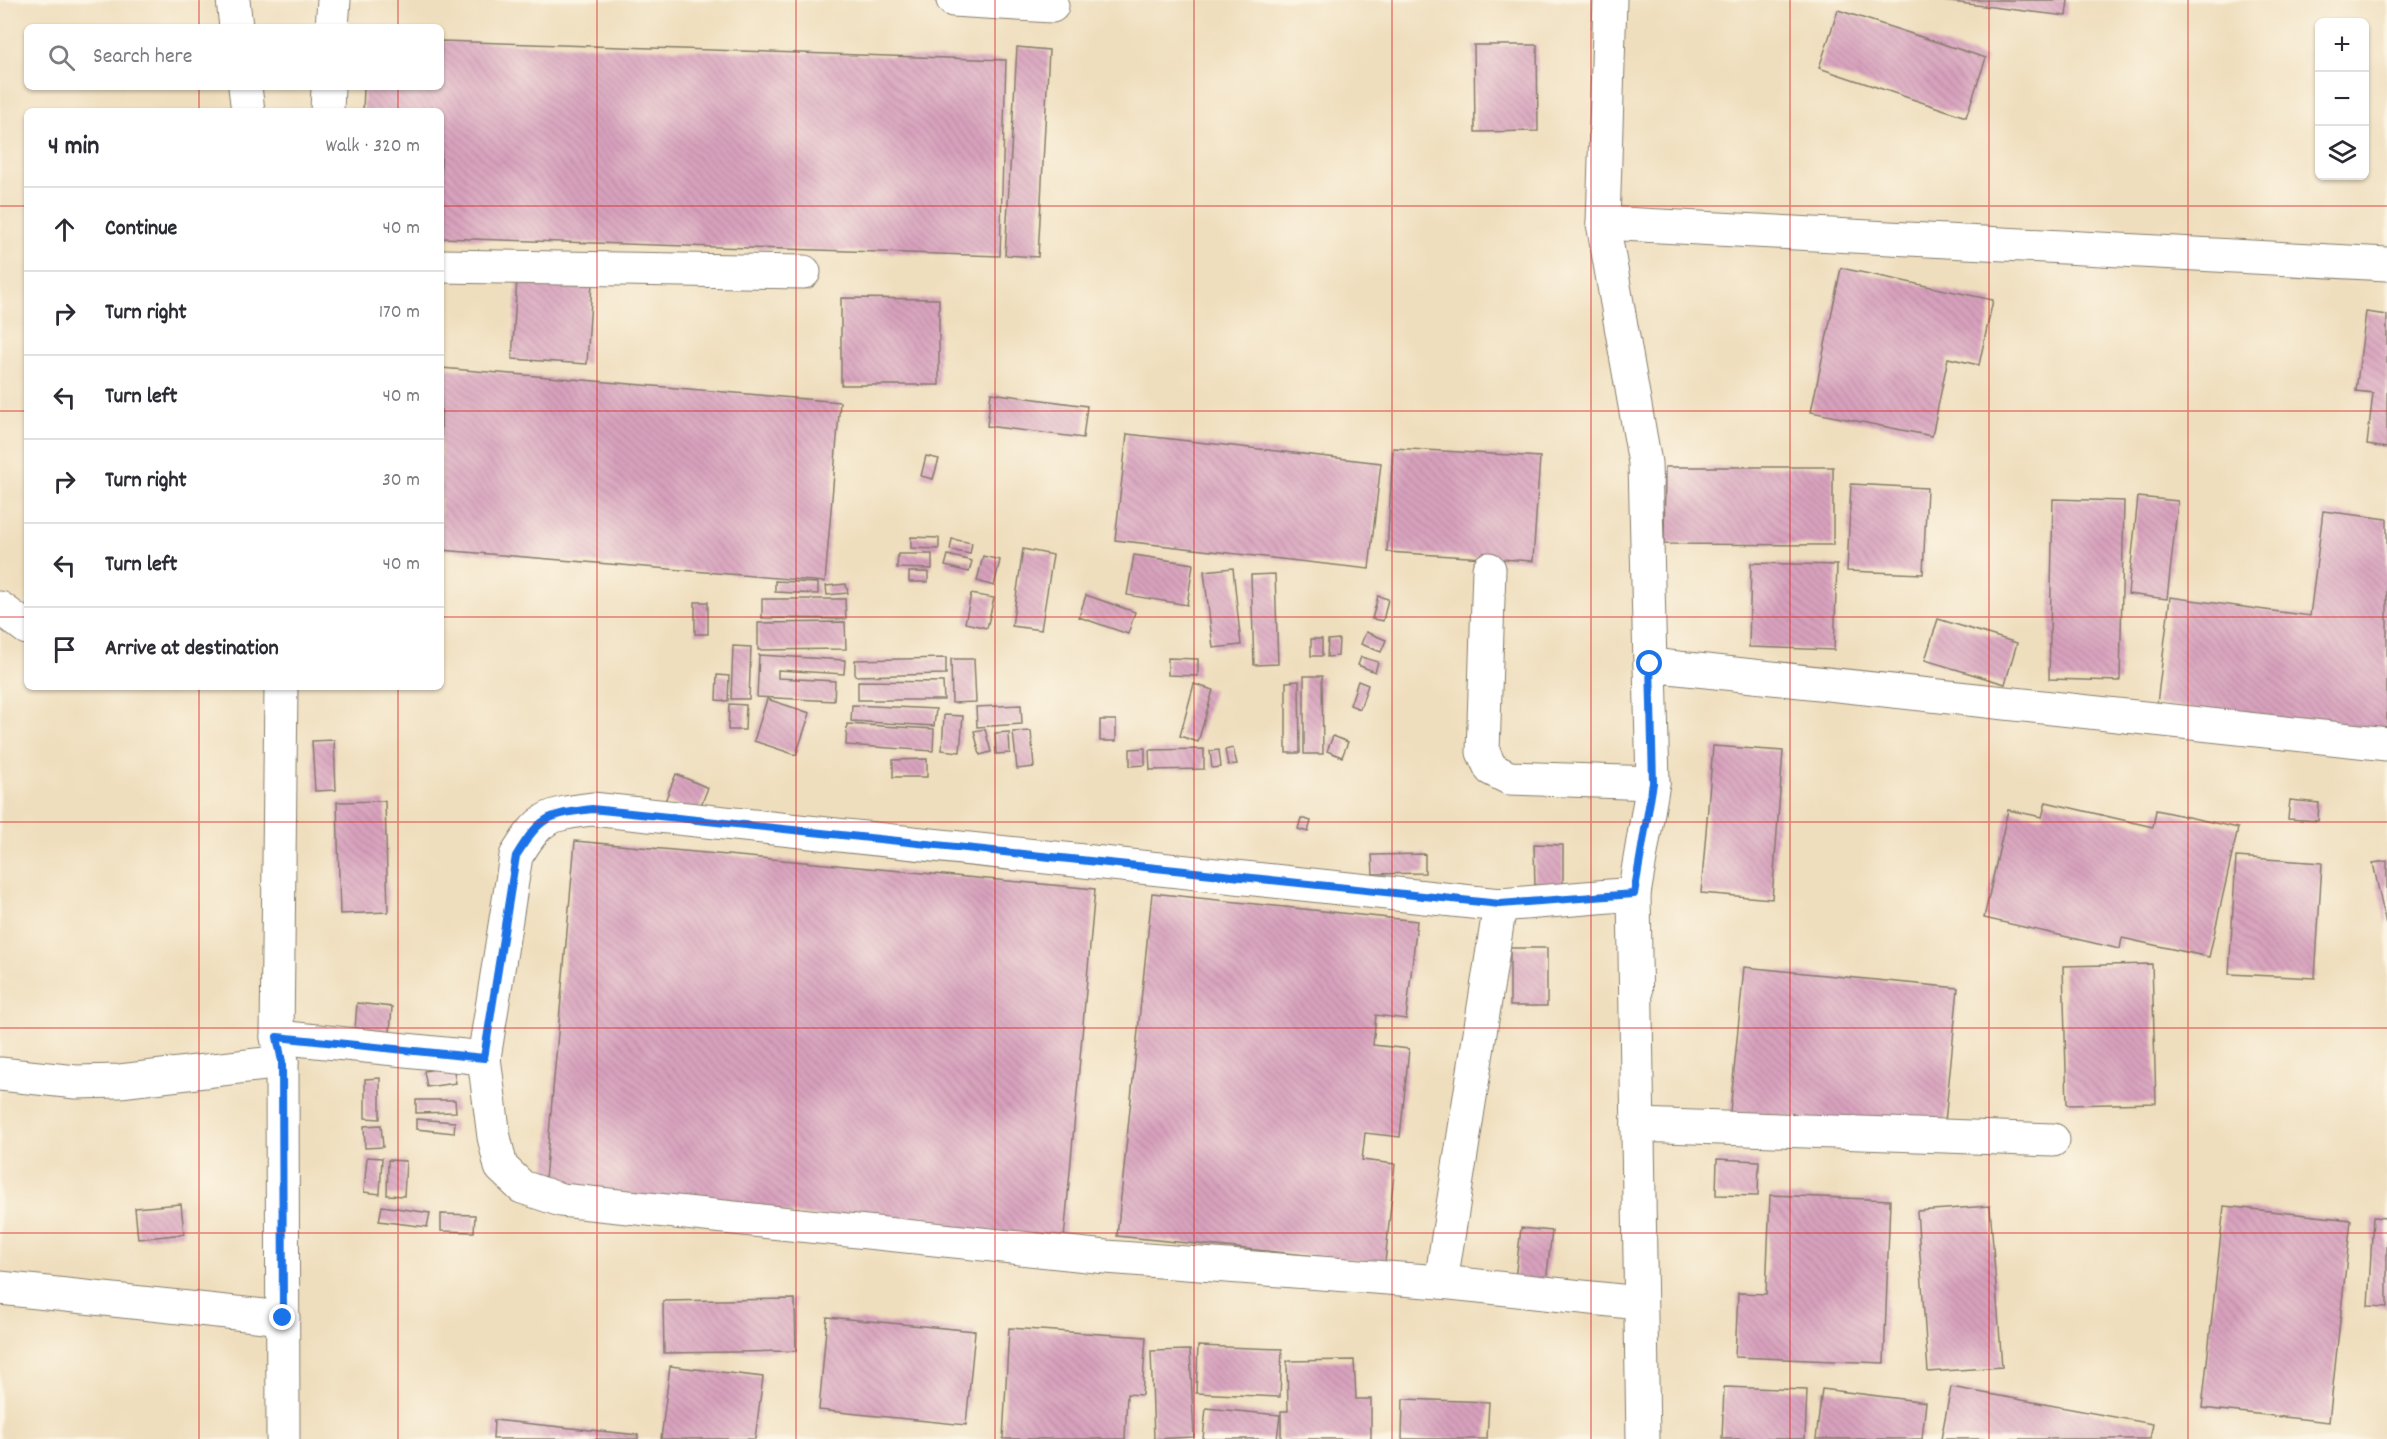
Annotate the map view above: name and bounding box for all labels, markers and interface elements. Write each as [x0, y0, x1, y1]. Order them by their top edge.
map controls [2315, 18, 2369, 180]
button: + [2315, 18, 2369, 72]
search box [24, 24, 444, 90]
icon: search [45, 41, 78, 74]
text: Search here [93, 42, 192, 73]
button: − [2315, 72, 2369, 126]
button: layers [2315, 126, 2369, 180]
text: 4 min [48, 129, 99, 166]
text: Walk · 320 m [326, 133, 420, 161]
icon: ahead [48, 213, 81, 246]
text: Continue [105, 214, 177, 245]
text: 40 m [382, 215, 420, 243]
icon: right [48, 297, 81, 330]
text: Turn right [105, 298, 187, 329]
text: 170 m [379, 299, 420, 327]
icon: left [48, 381, 81, 414]
text: Turn left [105, 382, 177, 413]
text: 40 m [382, 383, 420, 411]
icon: right [48, 465, 81, 498]
text: Turn right [105, 466, 187, 497]
text: 30 m [382, 467, 420, 495]
icon: left [48, 549, 81, 582]
text: Turn left [105, 550, 177, 581]
text: 40 m [382, 551, 420, 579]
icon: arrive [48, 633, 81, 666]
text: Arrive at destination [105, 634, 279, 665]
route start [1636, 650, 1662, 676]
route end [269, 1304, 295, 1330]

